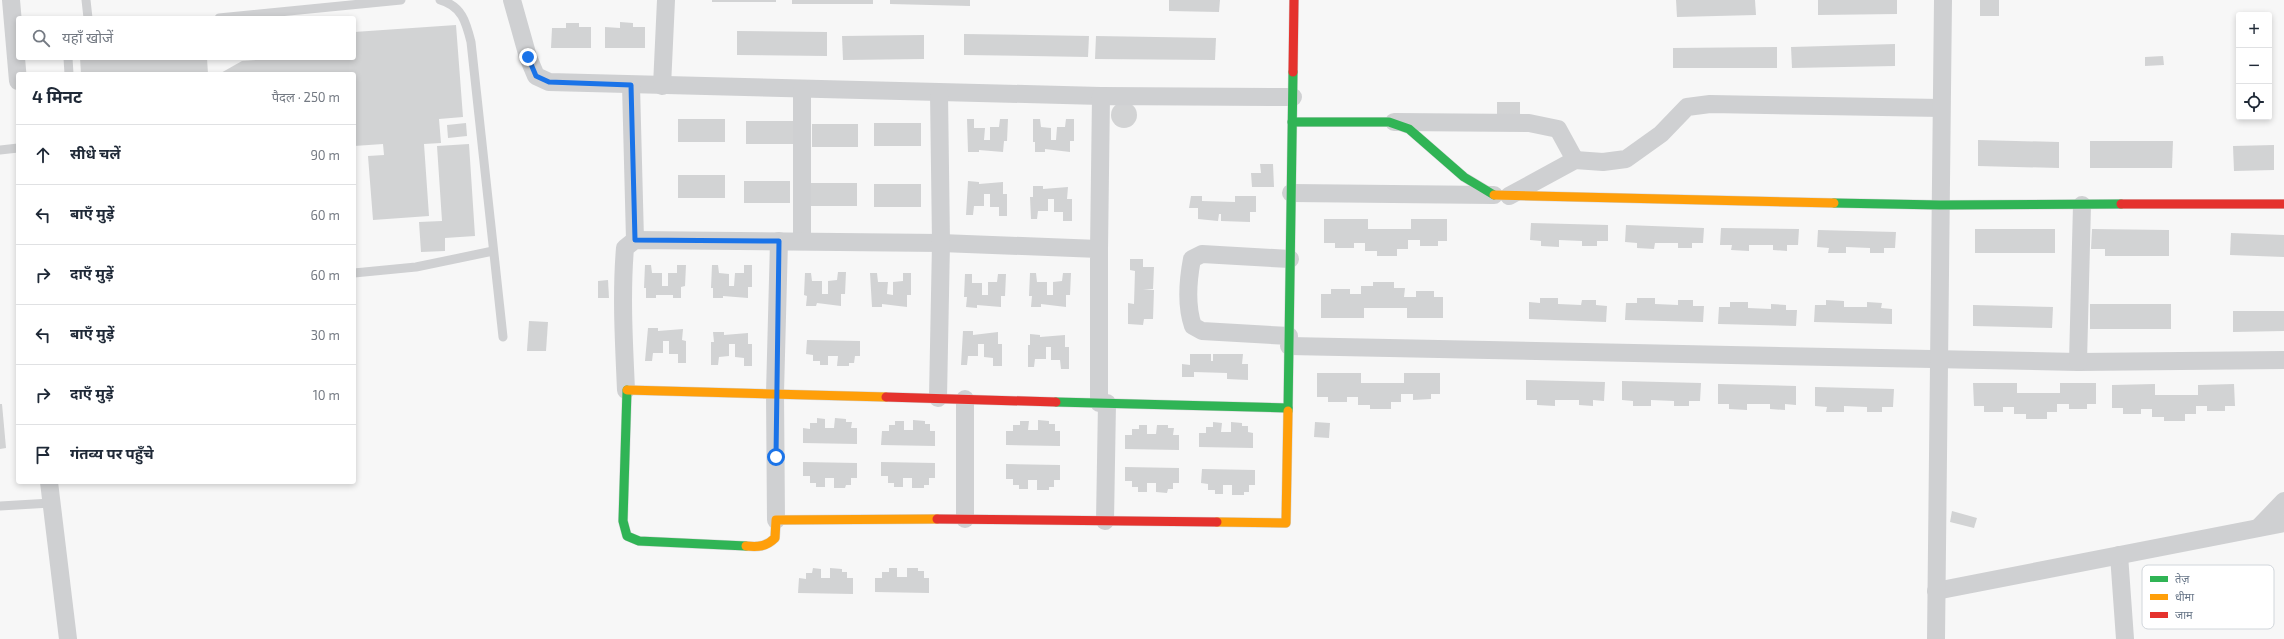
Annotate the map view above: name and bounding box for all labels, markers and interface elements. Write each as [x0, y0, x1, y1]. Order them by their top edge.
map controls [2236, 12, 2272, 120]
button: + [2236, 12, 2272, 48]
search box [16, 16, 356, 60]
icon: search [30, 27, 52, 49]
text: यहाँ खोजें [62, 28, 113, 46]
route end [519, 48, 537, 66]
button: − [2236, 48, 2272, 84]
button: locate [2236, 84, 2272, 120]
text: 4 मिनट [32, 86, 82, 106]
text: पैदल · 250 m [272, 89, 340, 105]
icon: ahead [32, 144, 54, 166]
text: सीधे चलें [70, 144, 121, 162]
text: 90 m [310, 147, 340, 163]
icon: left [32, 204, 54, 226]
text: बाएँ मुड़ें [70, 204, 114, 222]
text: 60 m [310, 207, 340, 223]
icon: right [32, 264, 54, 286]
text: दाएँ मुड़ें [70, 264, 114, 282]
text: 60 m [310, 267, 340, 283]
icon: left [32, 324, 54, 346]
text: बाएँ मुड़ें [70, 324, 114, 342]
text: 30 m [311, 327, 340, 343]
icon: right [32, 384, 54, 406]
text: दाएँ मुड़ें [70, 384, 114, 402]
text: 10 m [313, 387, 340, 403]
icon: arrive [32, 444, 54, 466]
text: गंतव्य पर पहुँचे [70, 444, 154, 462]
route start [767, 448, 785, 466]
legend [2142, 565, 2274, 629]
text: तेज़ [2175, 572, 2190, 585]
text: धीमा [2175, 590, 2194, 603]
text: जाम [2175, 608, 2193, 621]

